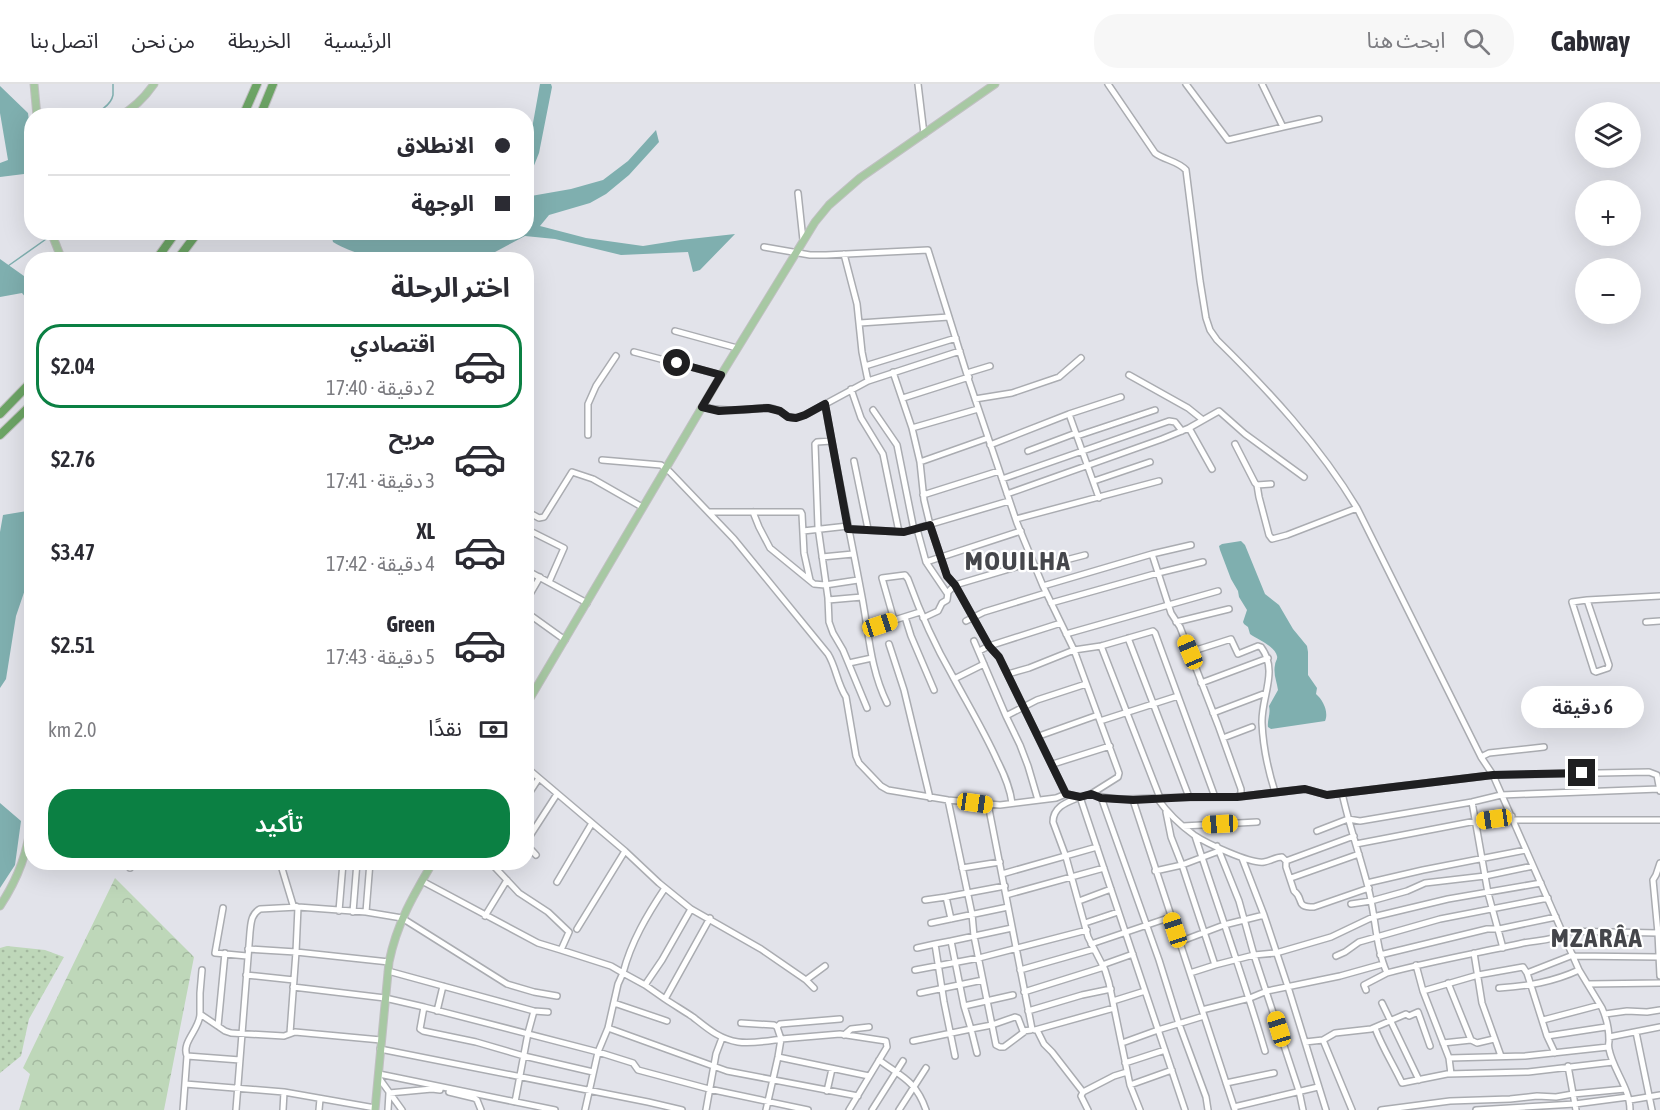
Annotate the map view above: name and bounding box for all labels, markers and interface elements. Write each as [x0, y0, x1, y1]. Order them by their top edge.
search box [1094, 14, 1514, 68]
icon: search [1460, 25, 1493, 58]
text: Cabway [1550, 25, 1630, 57]
text: ابحث هنا [1367, 27, 1445, 53]
text: اتصل بنا [30, 28, 98, 52]
text: من نحن [131, 28, 195, 52]
text: الخريطة [228, 28, 291, 52]
text: الرئيسية [324, 28, 391, 52]
map controls [1575, 102, 1641, 324]
button: layers [1575, 102, 1641, 168]
text: الانطلاق [397, 132, 474, 158]
button: + [1575, 180, 1641, 246]
text: الوجهة [411, 190, 474, 216]
button: − [1575, 258, 1641, 324]
text: اختر الرحلة [391, 272, 510, 303]
text: اقتصادي [350, 331, 435, 357]
icon: car [453, 339, 507, 393]
route start [663, 349, 690, 376]
text: $2.04 [51, 353, 95, 379]
text: 2 دقيقة · 17:40 [326, 376, 435, 399]
text: مريح [389, 424, 435, 450]
icon: car [453, 432, 507, 486]
text: $2.76 [51, 446, 95, 472]
text: 3 دقيقة · 17:41 [326, 469, 435, 492]
text: XL [417, 518, 435, 544]
icon: car [453, 525, 507, 579]
text: $3.47 [51, 539, 95, 565]
district label: MOUILHA [965, 545, 1071, 576]
text: 4 دقيقة · 17:42 [326, 552, 435, 575]
text: Green [386, 611, 435, 637]
car [860, 611, 900, 639]
icon: car [453, 618, 507, 672]
text: $2.51 [51, 632, 95, 658]
car [1175, 632, 1205, 672]
text: 5 دقيقة · 17:43 [326, 645, 435, 668]
callout: 6 دقيقة [1520, 686, 1644, 728]
text: 6 دقيقة [1552, 695, 1613, 718]
icon: cash [477, 713, 510, 746]
text: نقدًا [428, 715, 462, 741]
text: 2.0 km [48, 718, 96, 741]
route end [1568, 759, 1595, 786]
button: تأكيد [48, 789, 510, 858]
car [956, 792, 994, 814]
car [1475, 808, 1513, 830]
car [1202, 814, 1238, 834]
car [1161, 910, 1189, 950]
district label: MZARÂA [1551, 922, 1643, 953]
car [1265, 1009, 1293, 1049]

